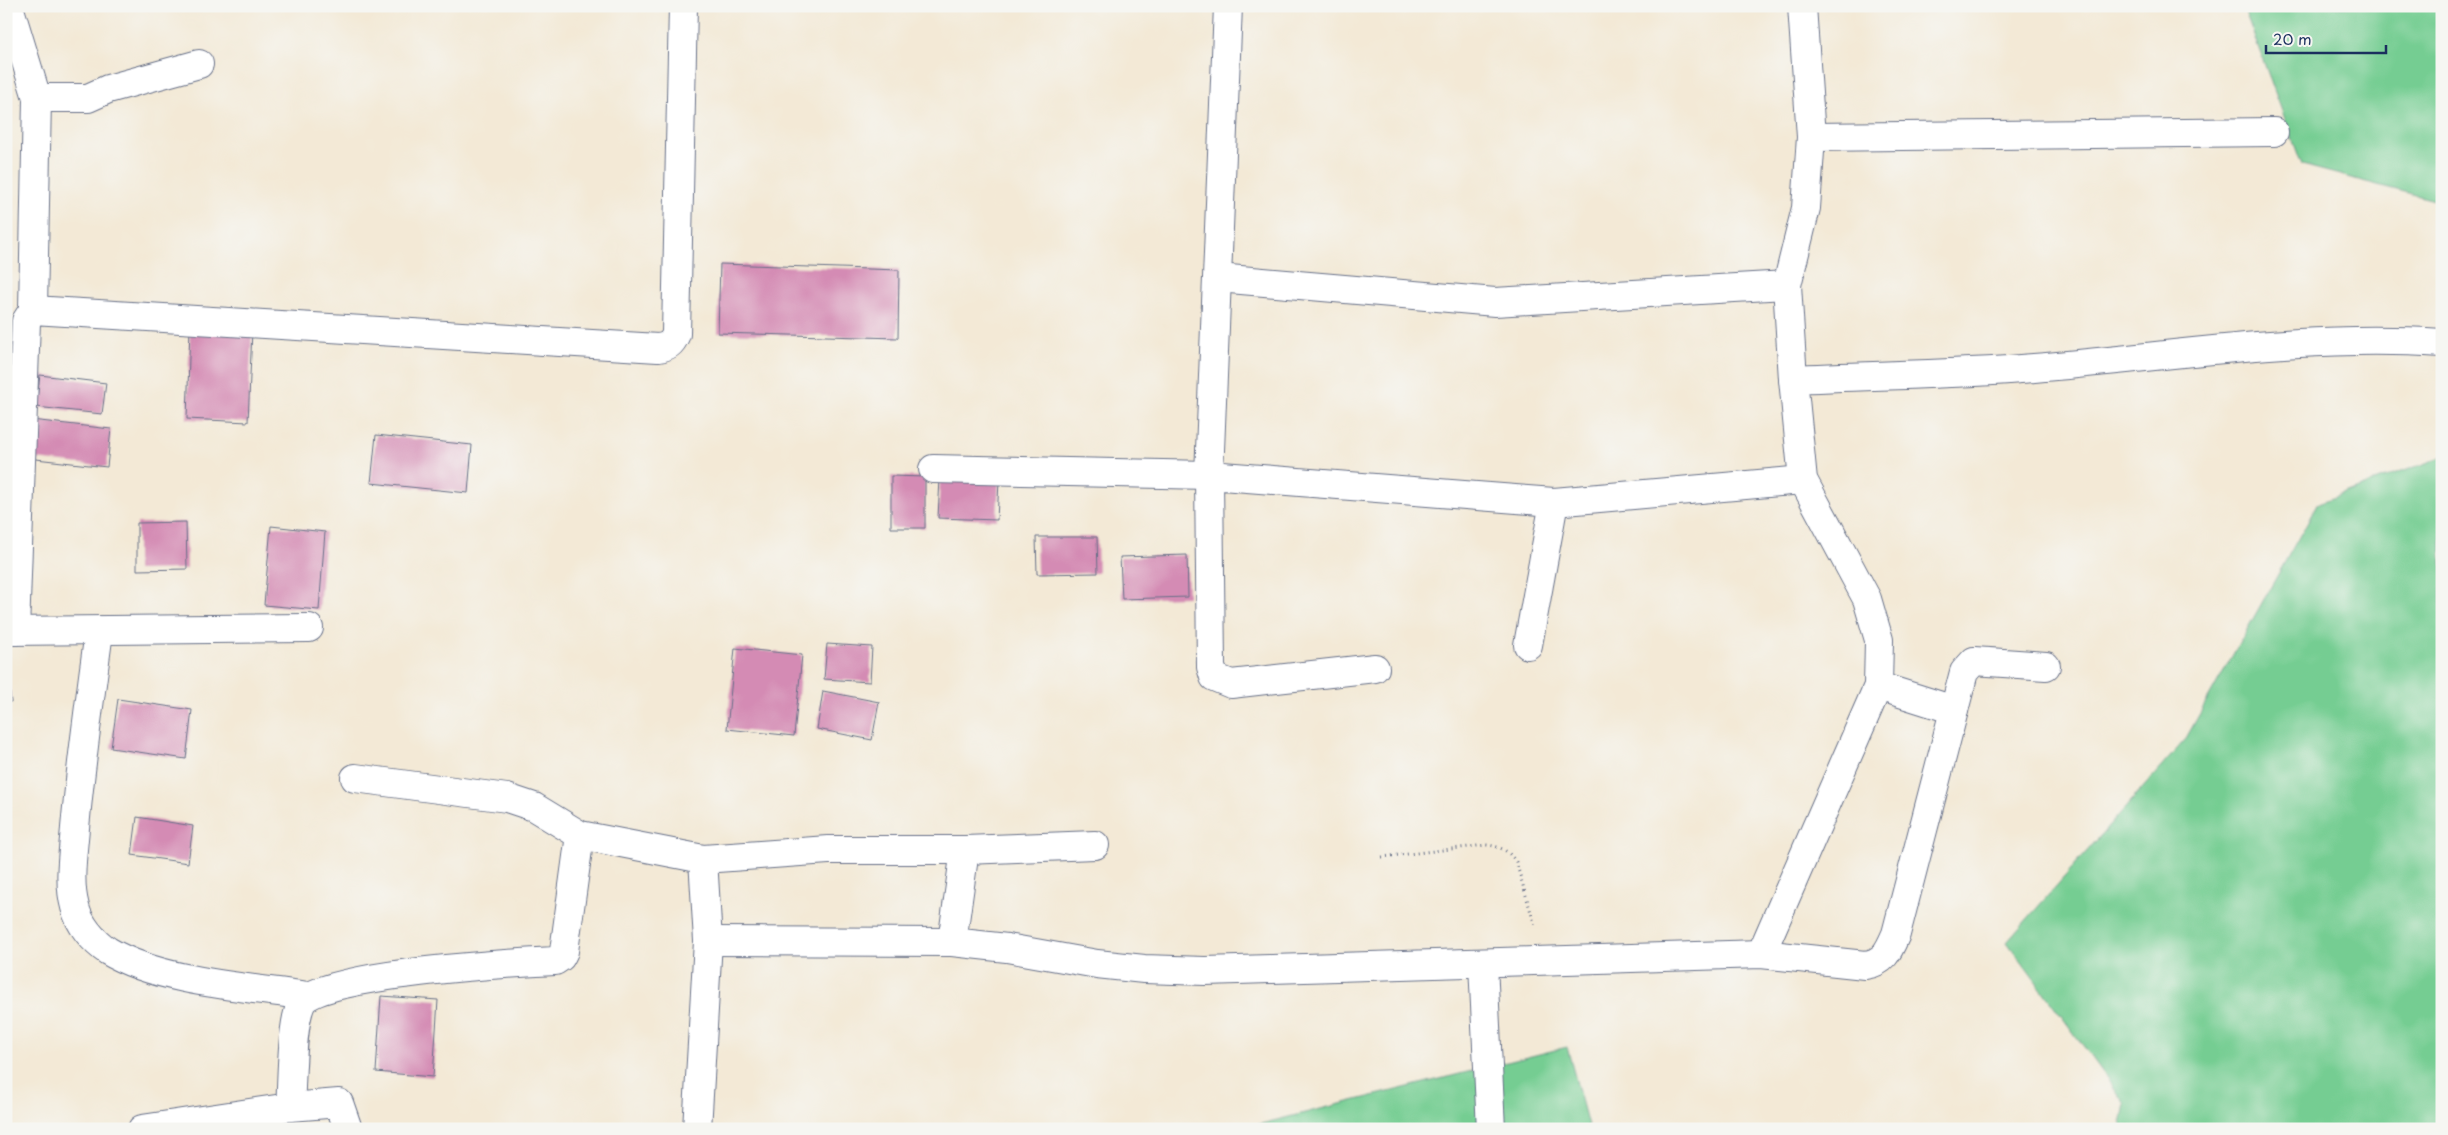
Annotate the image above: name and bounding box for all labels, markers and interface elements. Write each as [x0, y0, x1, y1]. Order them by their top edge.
scale bar [2266, 22, 2386, 54]
text: 20 m [2273, 27, 2312, 50]

